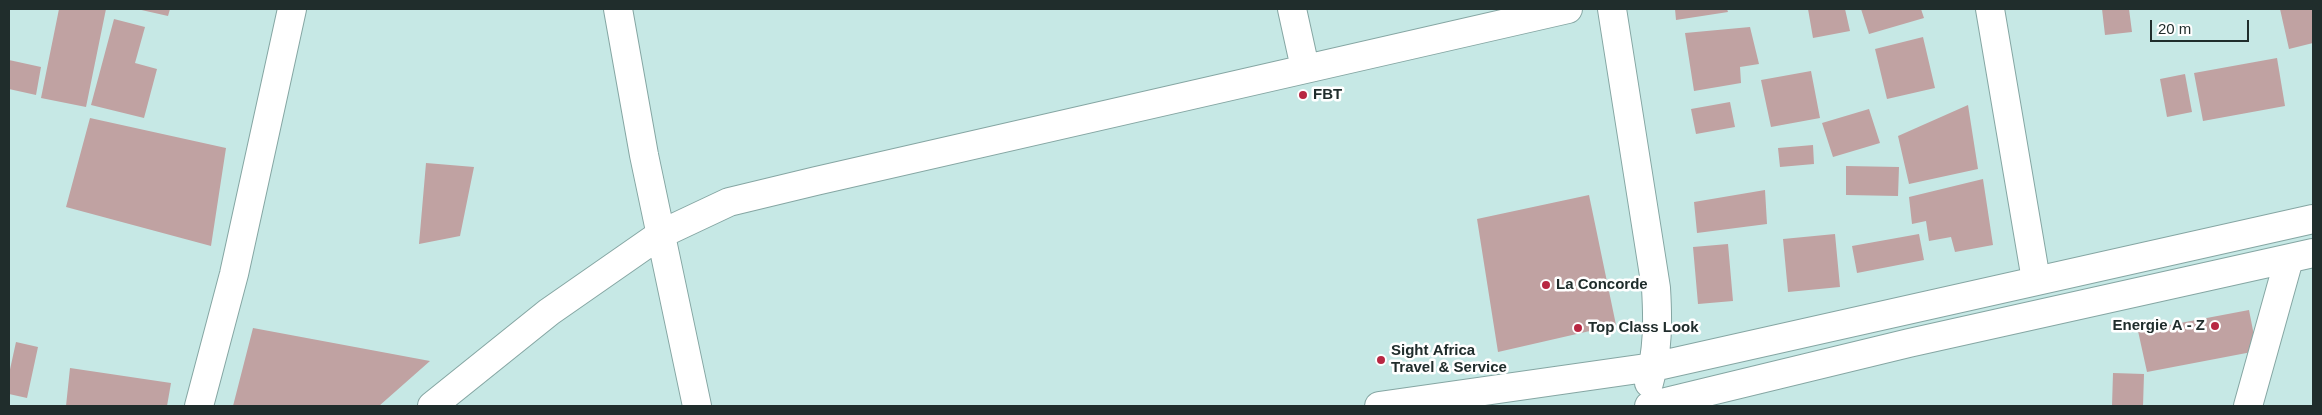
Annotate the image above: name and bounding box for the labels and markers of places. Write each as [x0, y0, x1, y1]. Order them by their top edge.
place label: FBT [1313, 86, 1342, 104]
marker: FBT [1297, 89, 1309, 101]
place label: La Concorde [1556, 276, 1648, 294]
marker: La Concorde [1540, 279, 1552, 291]
place label: Energie A - Z [2112, 317, 2205, 335]
place label: Top Class Look [1588, 319, 1699, 337]
marker: Energie A - Z [2209, 320, 2221, 332]
marker: Top Class Look [1572, 322, 1584, 334]
place label: Sight Africa Travel & Service [1391, 342, 1507, 377]
marker: Sight Africa Travel & Service [1375, 354, 1387, 366]

